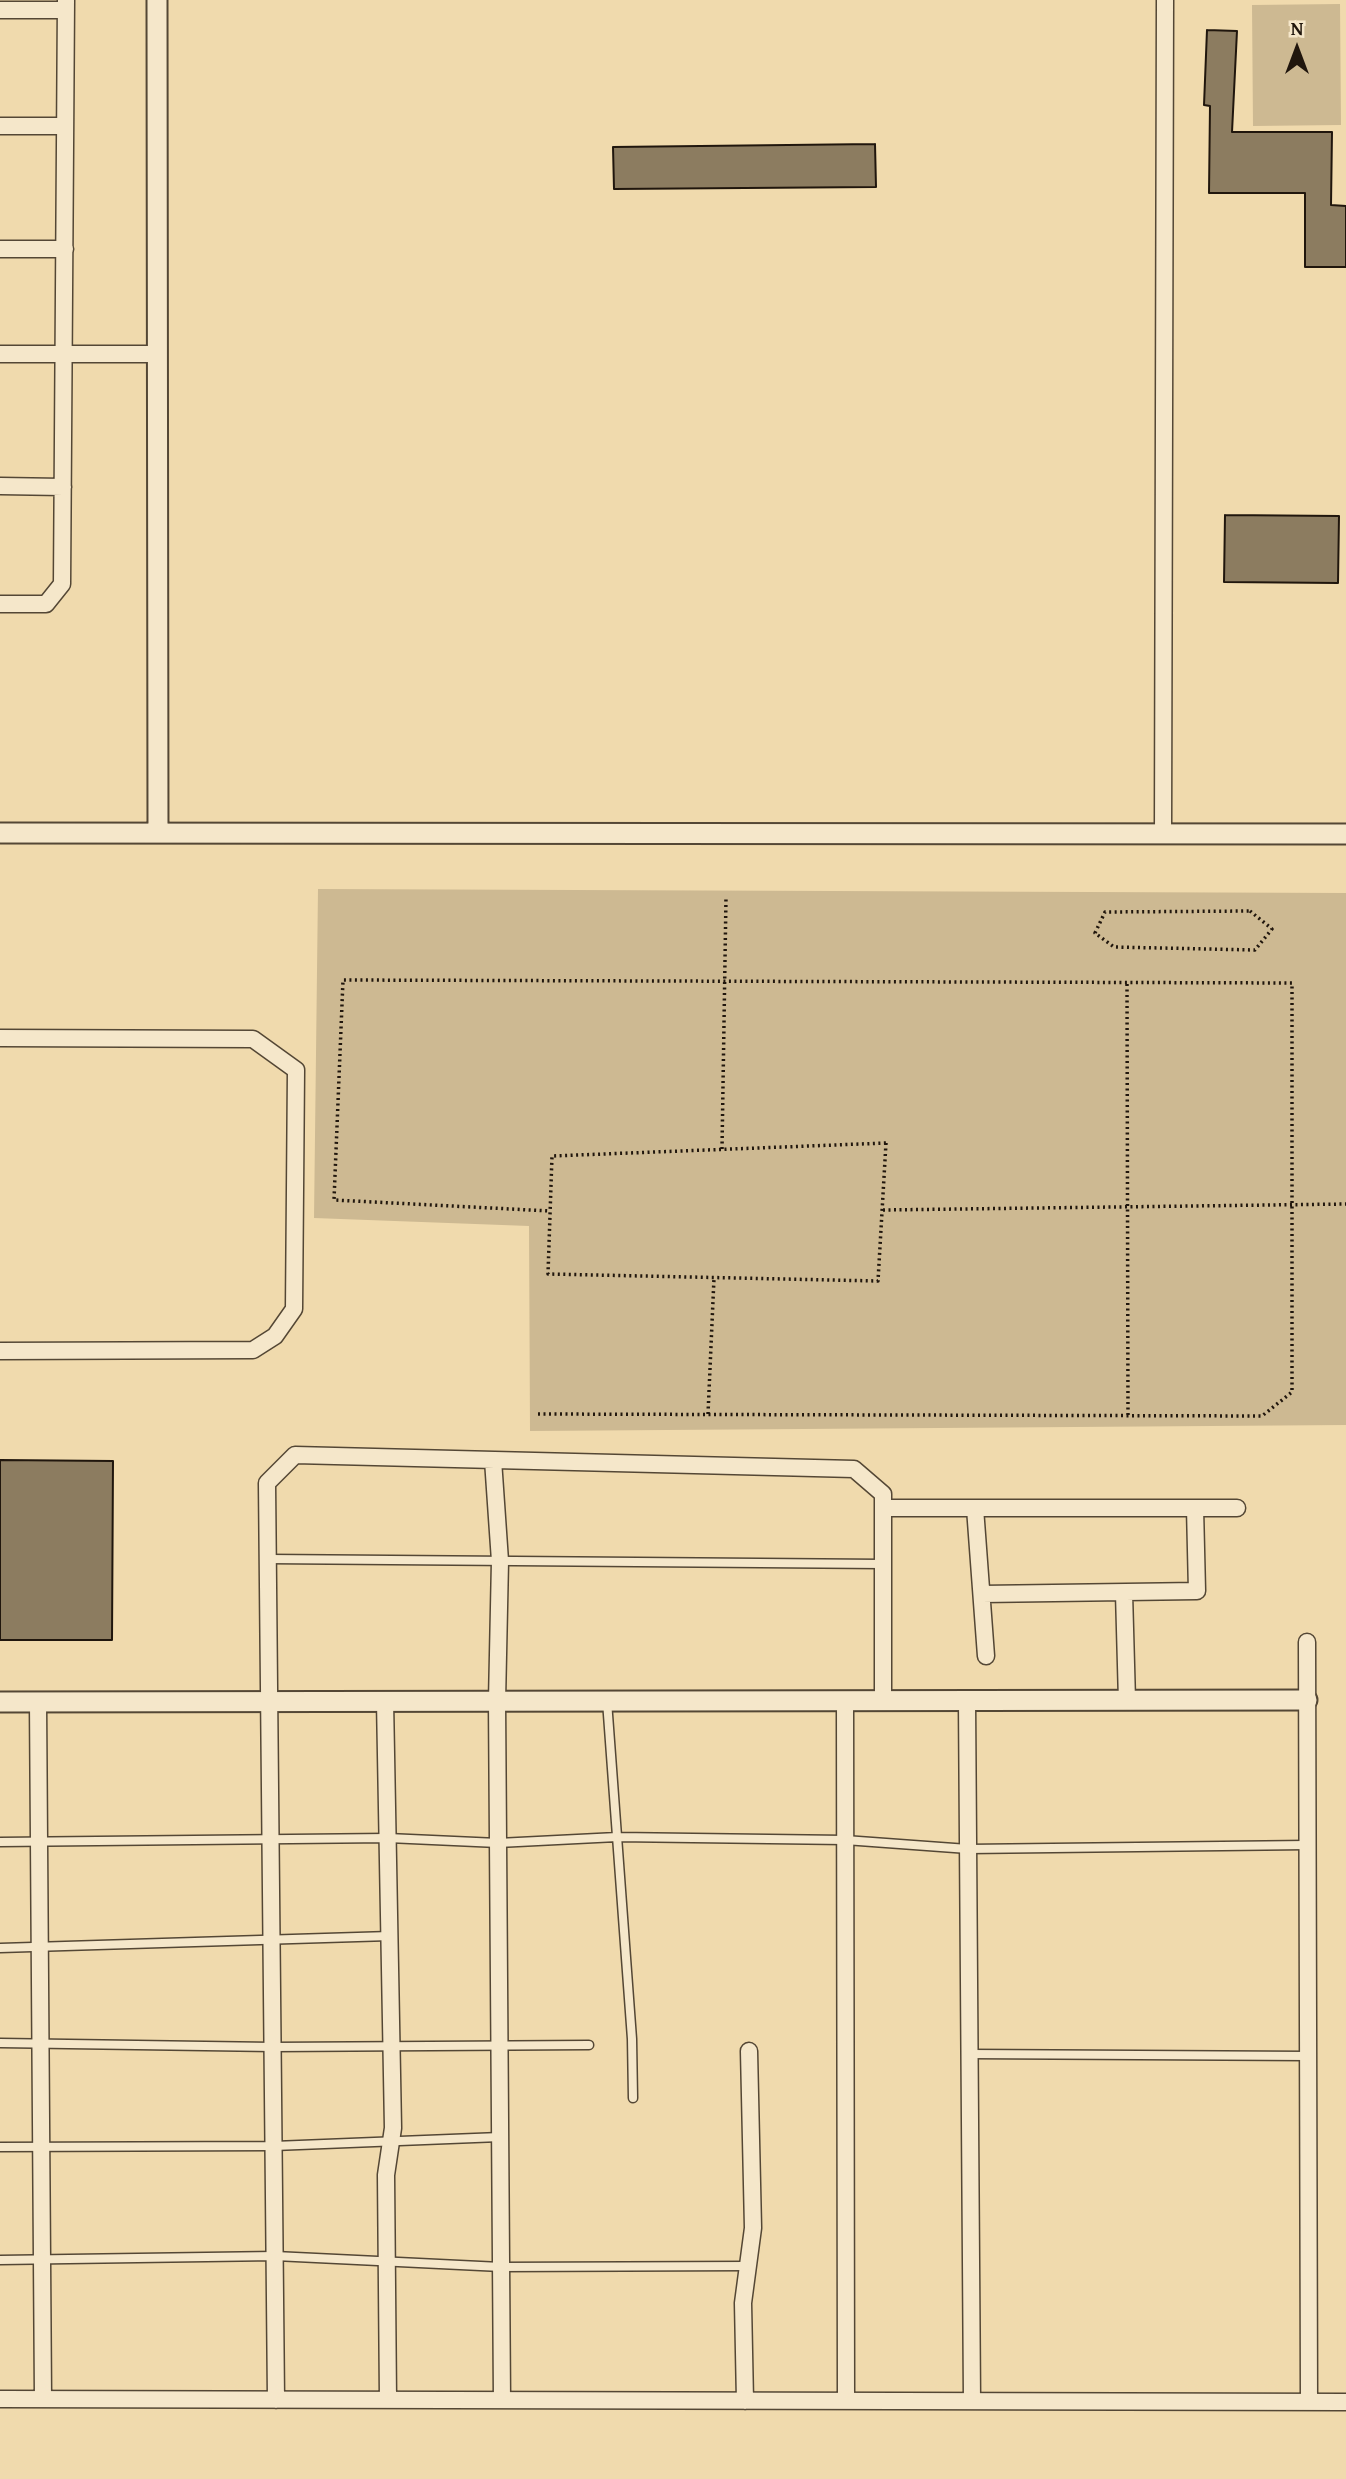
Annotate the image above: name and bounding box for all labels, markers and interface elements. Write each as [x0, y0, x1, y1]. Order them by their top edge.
north arrow [1262, 14, 1332, 84]
text: N [1291, 14, 1303, 42]

